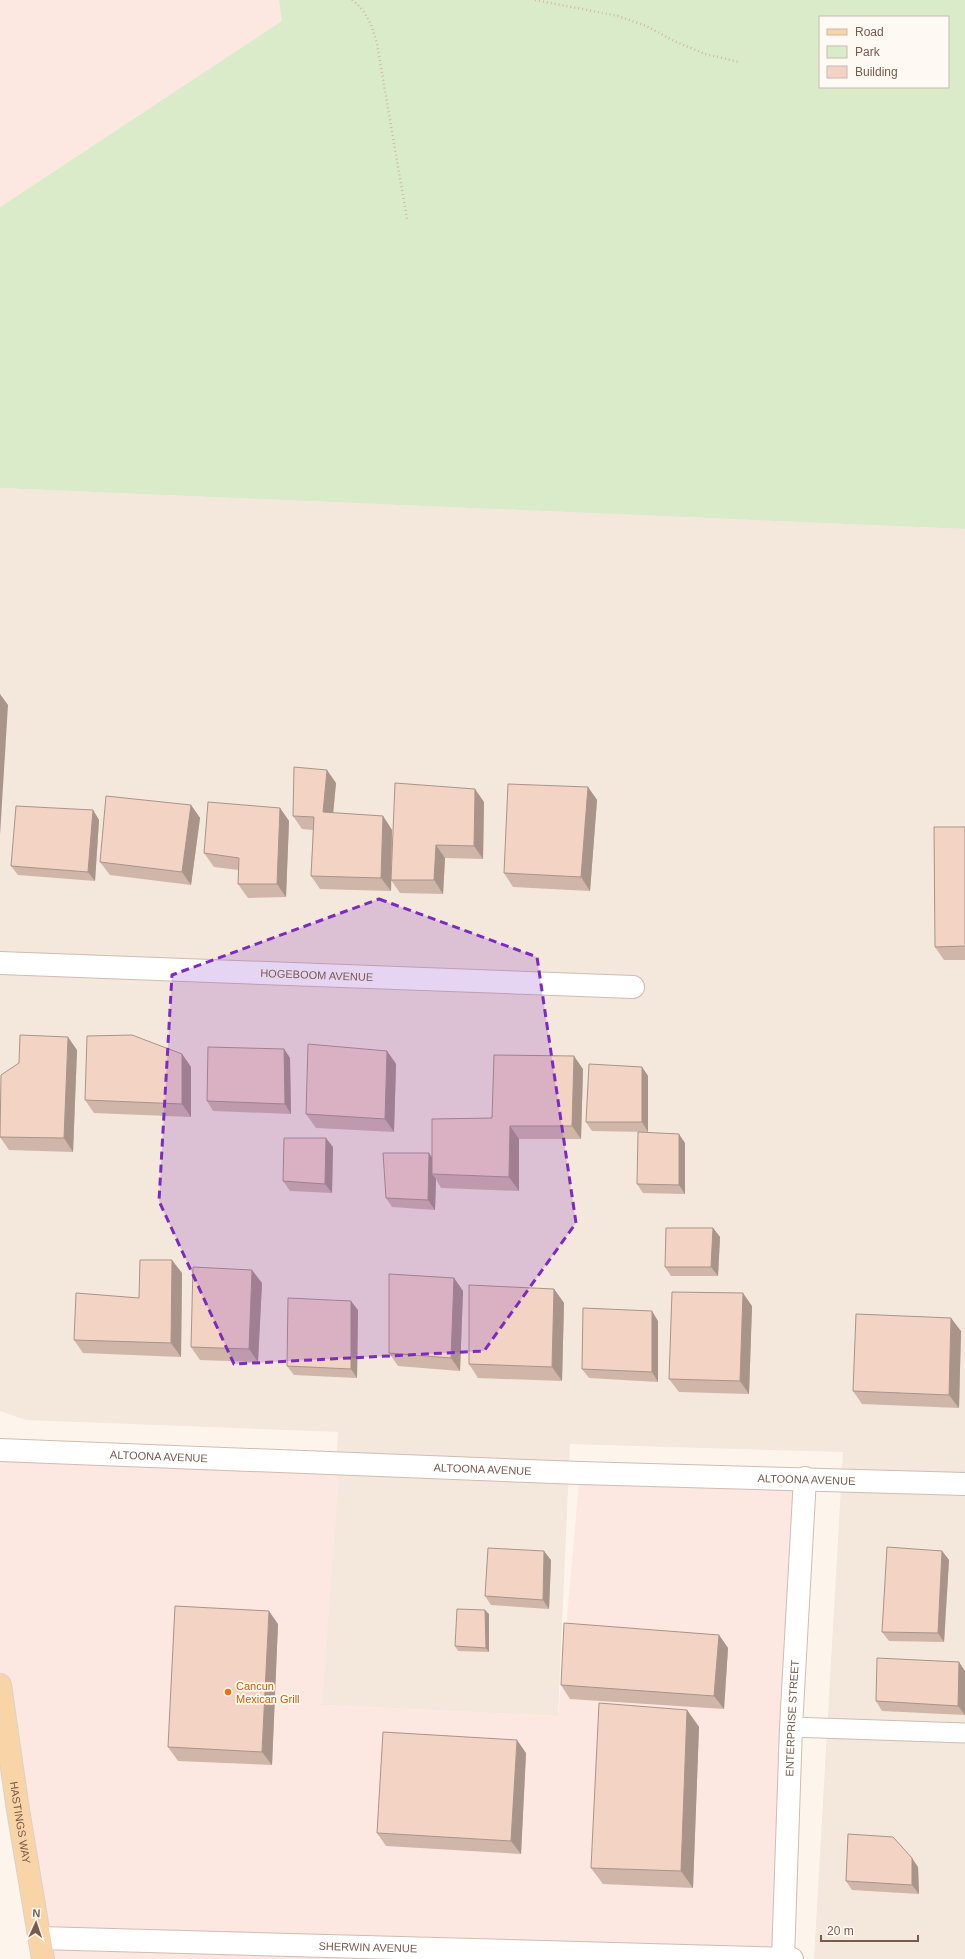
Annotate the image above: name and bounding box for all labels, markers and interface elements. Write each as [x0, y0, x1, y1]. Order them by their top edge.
legend [819, 16, 949, 88]
text: Road [855, 25, 884, 39]
text: Park [855, 45, 881, 59]
text: Building [855, 65, 898, 79]
street label: HOGEBOOM AVENUE [260, 967, 373, 983]
street label: ALTOONA AVENUE [110, 1448, 208, 1464]
street label: ALTOONA AVENUE [433, 1461, 532, 1477]
street label: ALTOONA AVENUE [757, 1472, 856, 1487]
street label: ENTERPRISE STREET [783, 1659, 801, 1777]
place label: Cancun Mexican Grill [236, 1680, 300, 1705]
marker: Cancun Mexican Grill [223, 1687, 233, 1697]
street label: HASTINGS WAY [8, 1781, 33, 1865]
north arrow [16, 1903, 56, 1943]
text: N [32, 1907, 41, 1919]
scale bar [821, 1917, 918, 1943]
text: 20 m [827, 1924, 854, 1938]
street label: SHERWIN AVENUE [318, 1940, 417, 1955]

